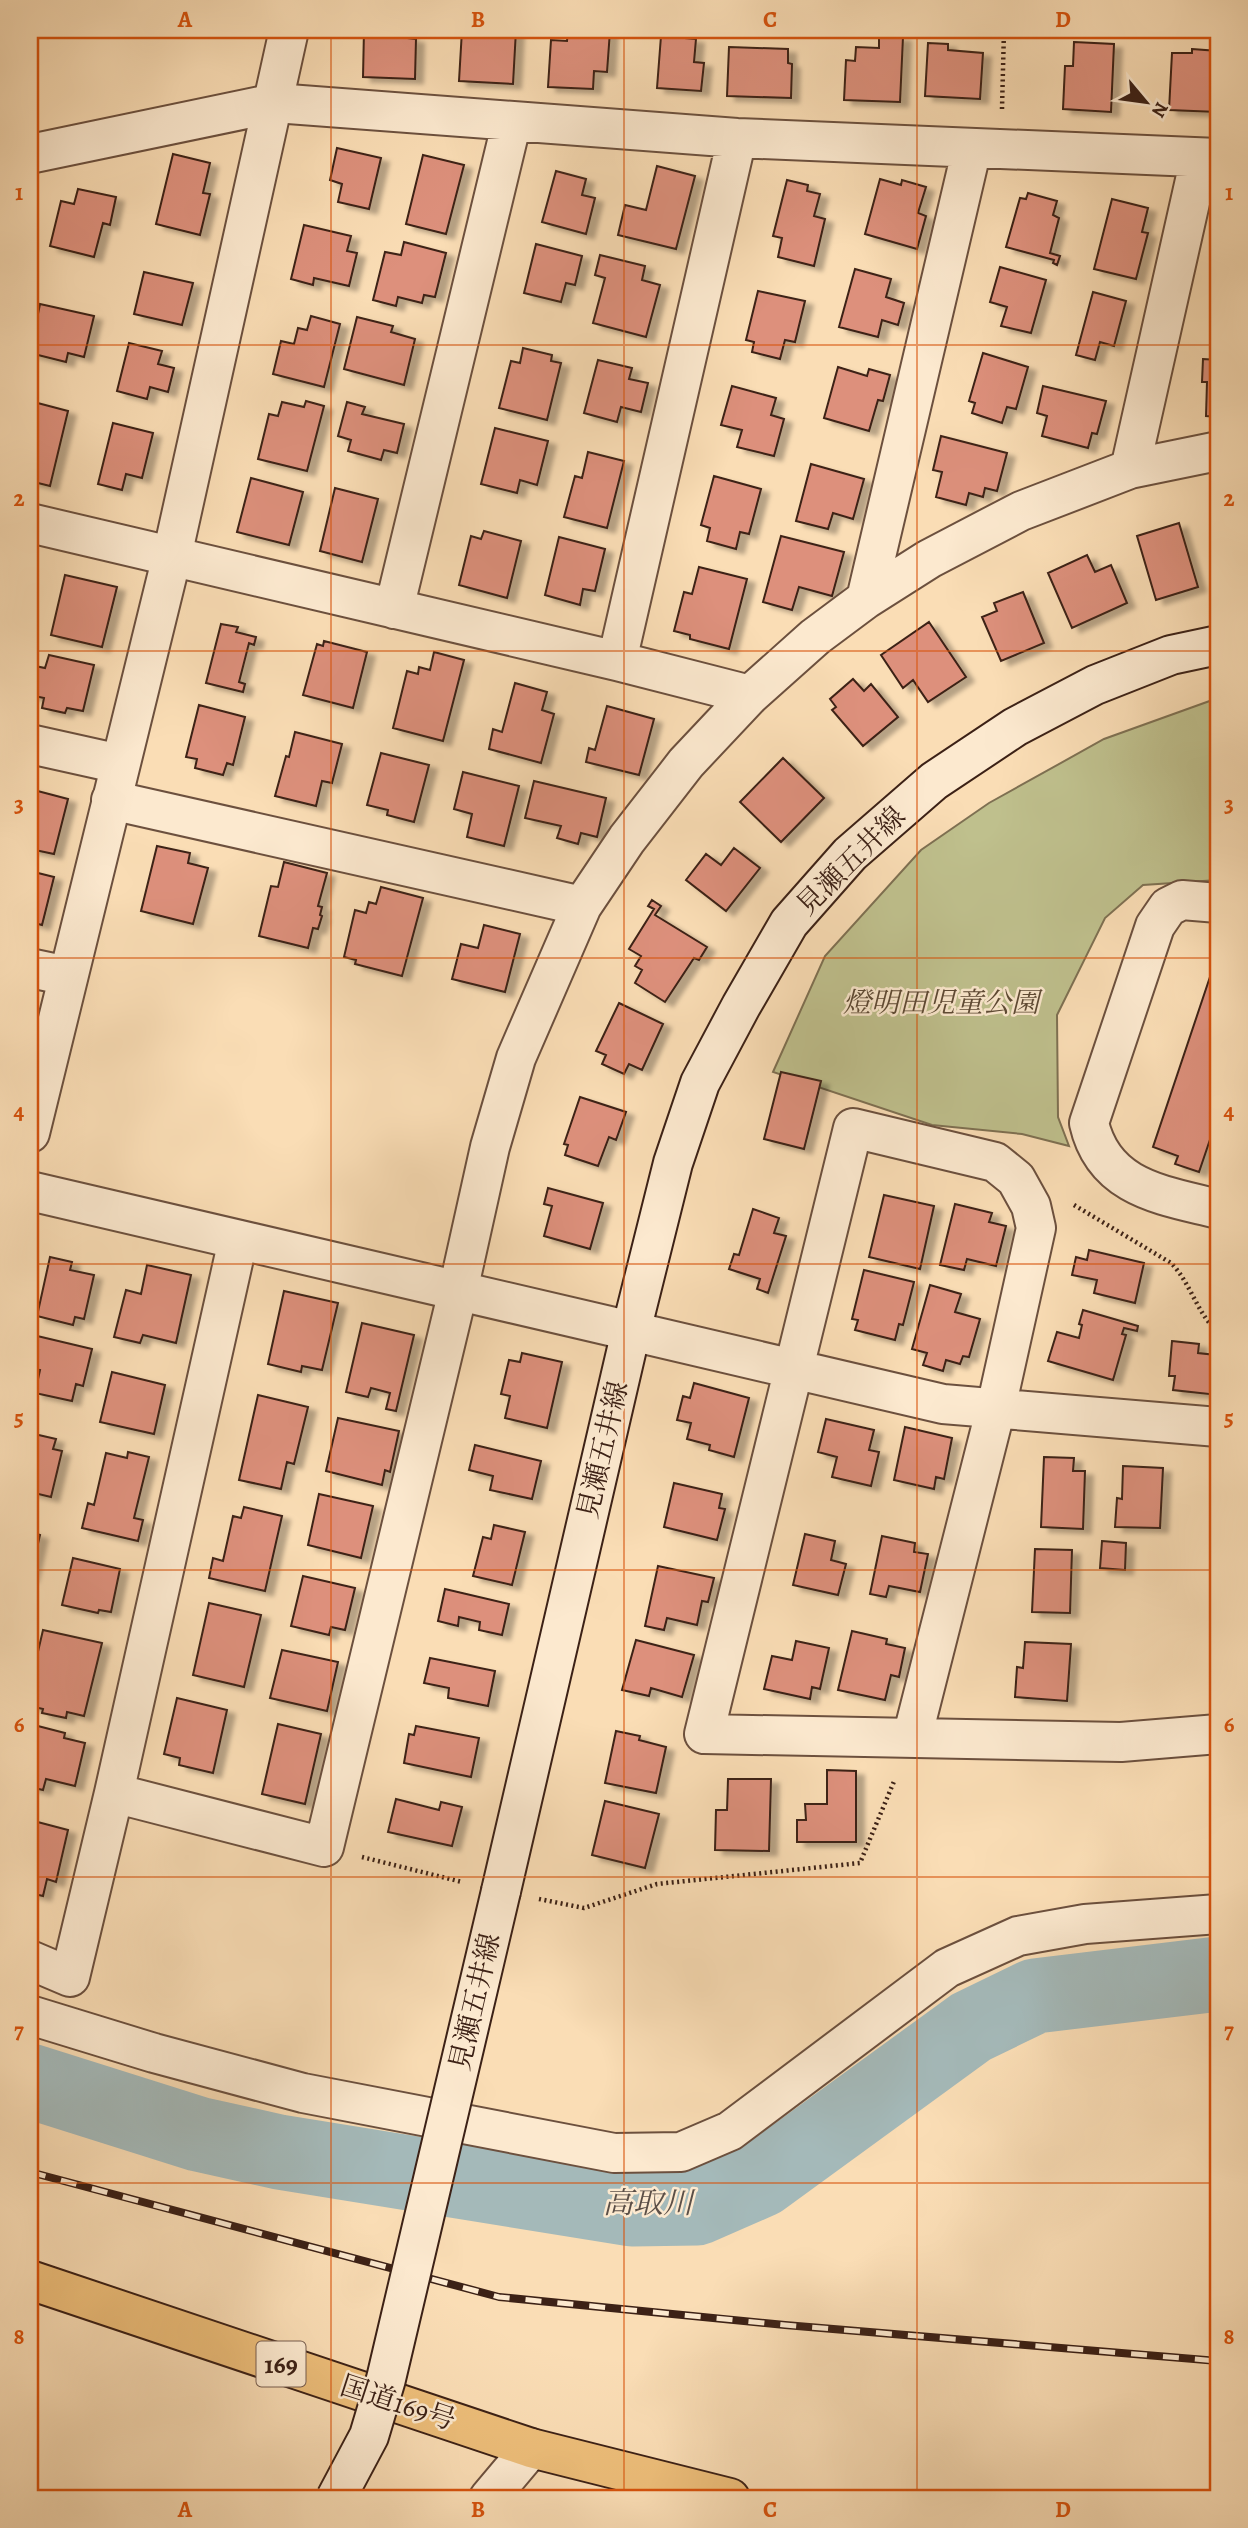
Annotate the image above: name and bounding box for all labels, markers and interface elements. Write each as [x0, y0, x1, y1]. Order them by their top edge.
text: A [177, 4, 193, 35]
text: B [471, 4, 485, 35]
text: C [763, 4, 777, 35]
text: D [1055, 4, 1071, 35]
north arrow [1112, 66, 1182, 136]
text: N [1145, 97, 1175, 122]
text: 1 [15, 177, 23, 208]
text: 1 [1225, 177, 1233, 208]
text: 2 [13, 483, 25, 514]
text: 2 [1223, 483, 1235, 514]
text: 3 [14, 789, 24, 820]
text: 3 [1224, 789, 1234, 820]
street label: 見瀬五井線 [788, 798, 914, 924]
park label: 燈明田児童公園 [843, 984, 1043, 1022]
text: 4 [14, 1096, 25, 1127]
text: 4 [1224, 1096, 1235, 1127]
street label: 見瀬五井線 [569, 1378, 637, 1522]
text: 5 [14, 1402, 24, 1433]
text: 5 [1224, 1402, 1234, 1433]
text: 6 [14, 1709, 25, 1740]
text: 6 [1224, 1709, 1235, 1740]
street label: 見瀬五井線 [441, 1930, 509, 2074]
text: 7 [14, 2015, 24, 2046]
text: 7 [1224, 2015, 1234, 2046]
water label: 高取川 [603, 2183, 696, 2223]
text: 8 [13, 2321, 25, 2352]
text: 8 [1223, 2321, 1235, 2352]
road number: 169 [256, 2342, 306, 2386]
street label: 国道169号 [335, 2367, 461, 2439]
text: A [177, 2494, 193, 2525]
text: B [471, 2494, 485, 2525]
text: C [763, 2494, 777, 2525]
text: D [1055, 2494, 1071, 2525]

